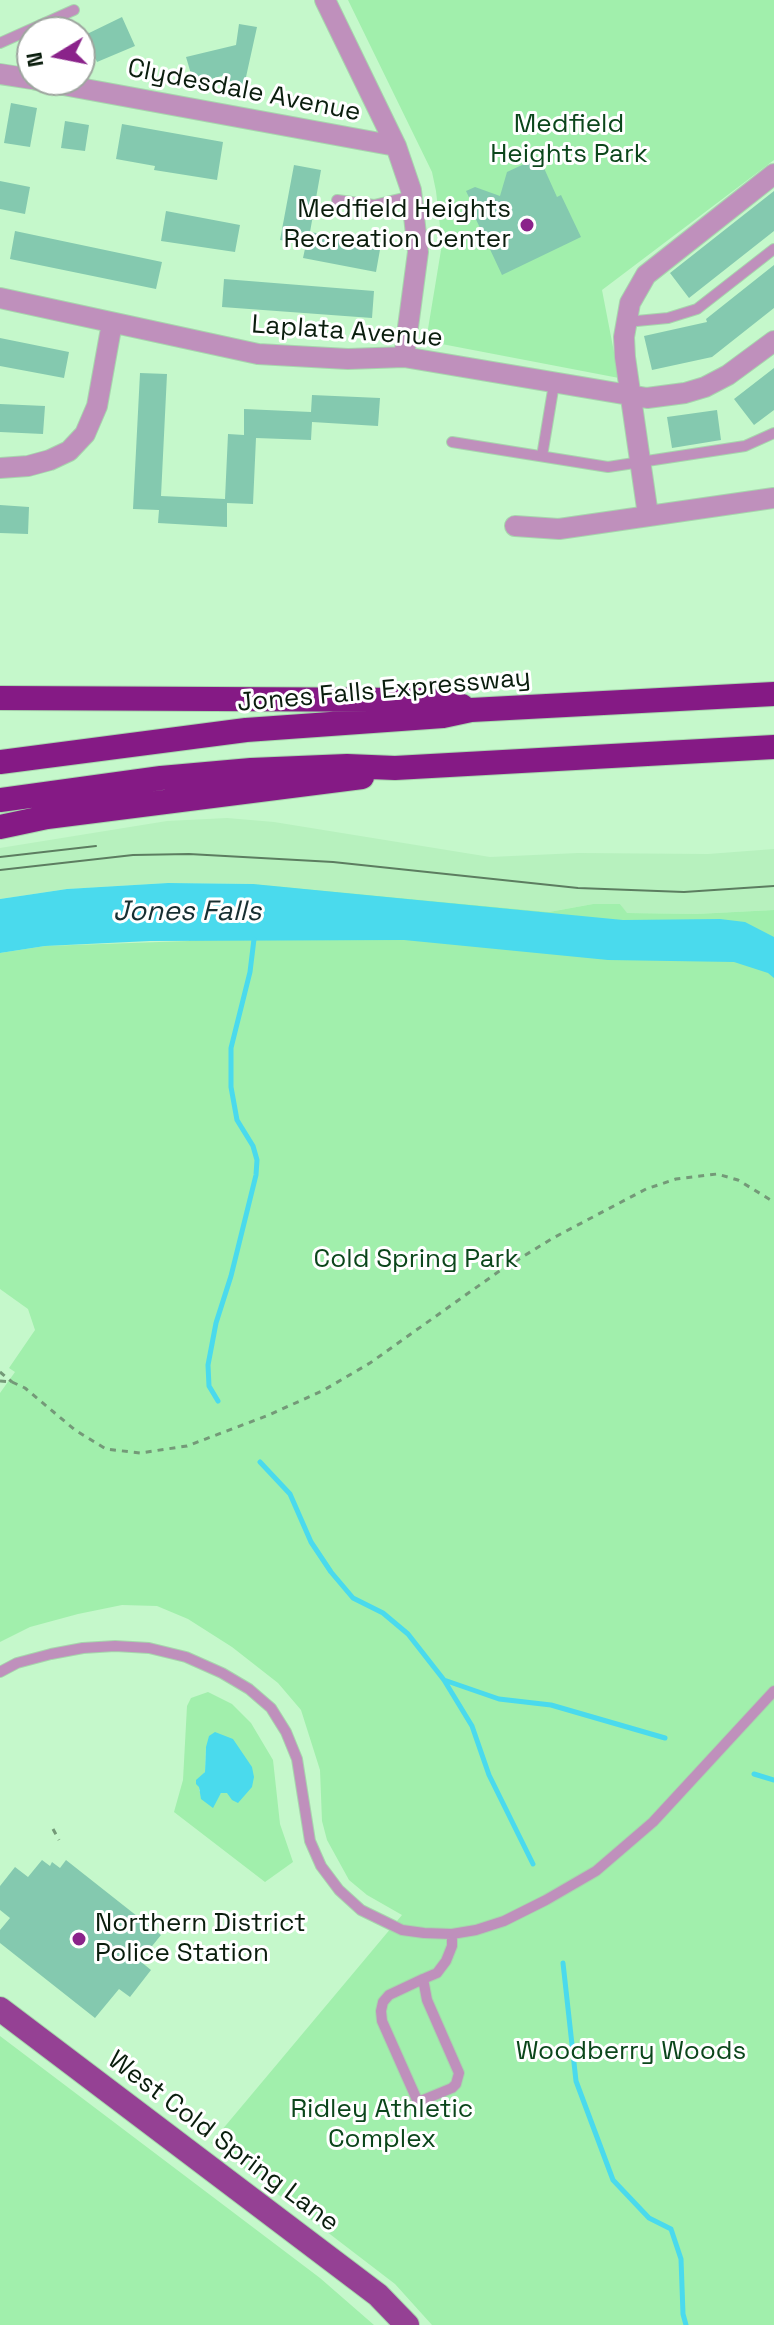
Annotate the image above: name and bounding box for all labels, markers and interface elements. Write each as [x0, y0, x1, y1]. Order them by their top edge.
north arrow [16, 16, 96, 96]
text: N [19, 50, 49, 70]
street label: Clydesdale Avenue [125, 53, 363, 129]
park label: Medfield Heights Park [490, 109, 648, 170]
place label: Medfield Heights Recreation Center [283, 194, 511, 256]
marker: Medfield Heights Recreation Center [518, 216, 536, 234]
street label: Laplata Avenue [250, 310, 444, 354]
street label: Jones Falls Expressway [236, 663, 532, 719]
water label: Jones Falls [113, 895, 261, 929]
park label: Cold Spring Park [314, 1244, 518, 1276]
place label: Northern District Police Station [95, 1908, 306, 1970]
marker: Northern District Police Station [70, 1930, 88, 1948]
park label: Woodberry Woods [516, 2036, 746, 2068]
street label: West Cold Spring Lane [101, 2045, 345, 2239]
park label: Ridley Athletic Complex [291, 2094, 473, 2156]

